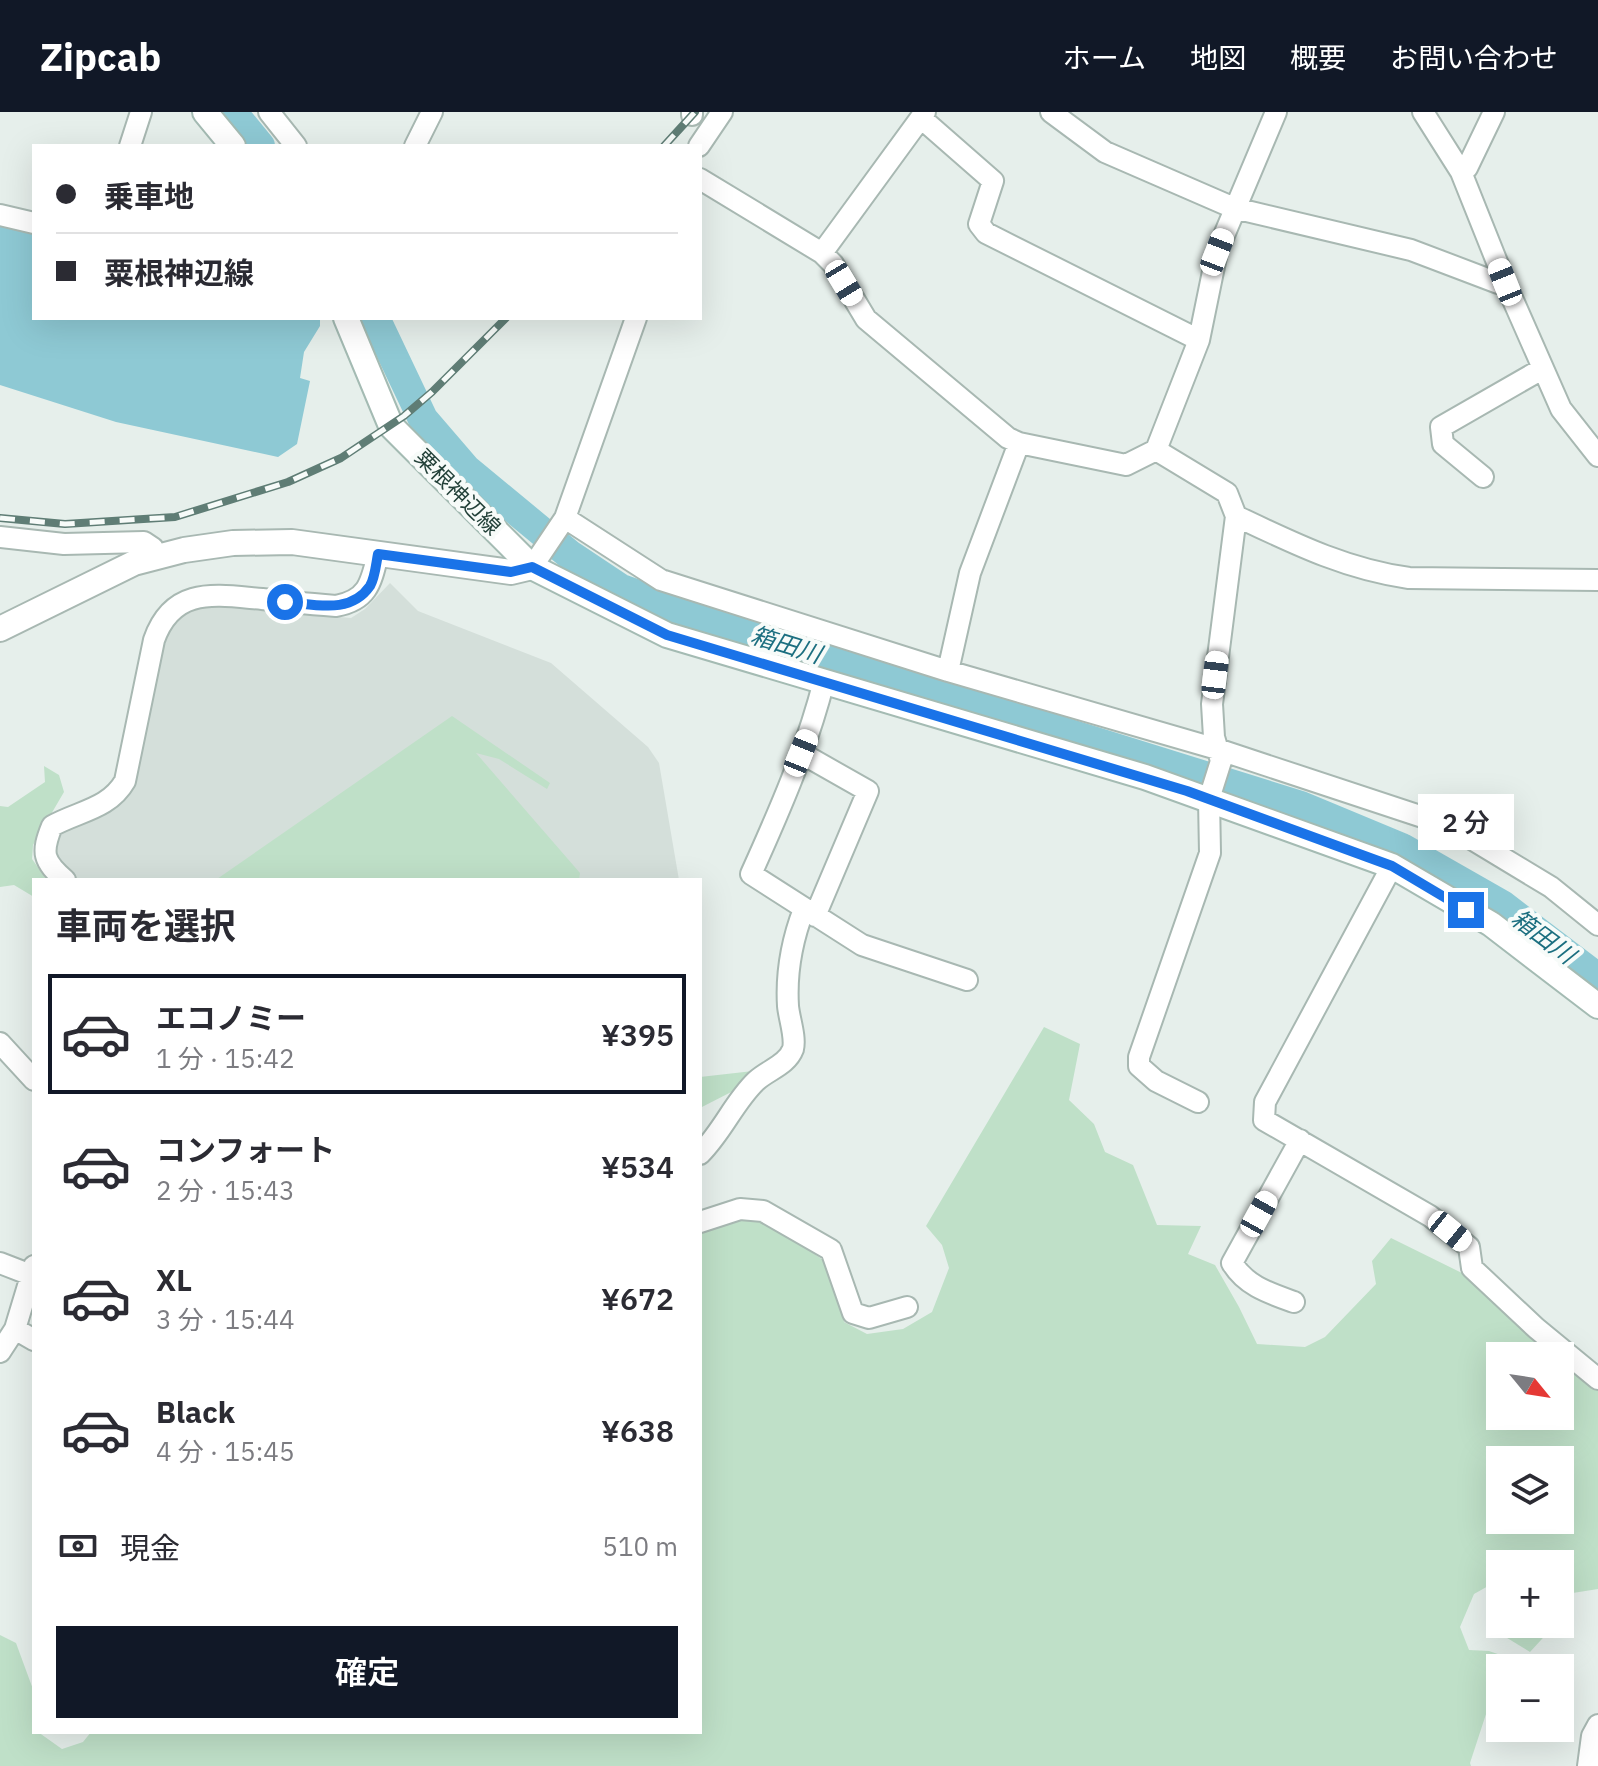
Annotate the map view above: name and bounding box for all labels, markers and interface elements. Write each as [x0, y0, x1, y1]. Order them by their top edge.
text: Zipcab [40, 32, 161, 81]
text: ホーム [1063, 39, 1146, 76]
text: 地図 [1190, 39, 1246, 76]
text: 概要 [1290, 39, 1346, 76]
text: お問い合わせ [1390, 39, 1558, 76]
text: 乗車地 [104, 176, 194, 215]
car [1197, 225, 1237, 279]
text: 粟根神辺線 [104, 253, 254, 292]
car [1485, 255, 1525, 309]
car [821, 256, 867, 310]
street label: 粟根神辺線 [409, 442, 508, 541]
route start [267, 584, 303, 620]
water label: 箱田川 [747, 618, 828, 671]
car [1200, 650, 1230, 700]
car [781, 726, 821, 780]
callout: 2 分 [1418, 794, 1514, 850]
text: 2 分 [1442, 805, 1490, 839]
route end [1448, 892, 1484, 928]
text: 車両を選択 [56, 902, 236, 949]
water label: 箱田川 [1505, 902, 1584, 972]
icon: car [60, 998, 132, 1070]
text: エコノミー [156, 998, 306, 1037]
text: ¥395 [601, 1015, 674, 1054]
text: 1 分 · 15:42 [156, 1041, 294, 1075]
icon: car [60, 1130, 132, 1202]
text: コンフォート [156, 1130, 335, 1169]
text: ¥534 [601, 1147, 674, 1186]
text: 2 分 · 15:43 [156, 1173, 294, 1207]
car [1237, 1187, 1281, 1241]
car [1424, 1207, 1476, 1255]
text: XL [156, 1260, 192, 1299]
icon: car [60, 1262, 132, 1334]
text: ¥672 [601, 1279, 674, 1318]
text: 3 分 · 15:44 [156, 1302, 294, 1336]
north arrow [1486, 1342, 1574, 1430]
map controls [1486, 1342, 1574, 1742]
text: Black [156, 1392, 235, 1431]
icon: car [60, 1394, 132, 1466]
text: ¥638 [601, 1411, 674, 1450]
text: 4 分 · 15:45 [156, 1434, 294, 1468]
button: layers [1486, 1446, 1574, 1534]
icon: cash [56, 1524, 100, 1568]
text: 現金 [120, 1528, 180, 1567]
text: 510 m [602, 1529, 678, 1563]
button: + [1486, 1550, 1574, 1638]
button: 確定 [56, 1626, 678, 1718]
button: − [1486, 1654, 1574, 1742]

